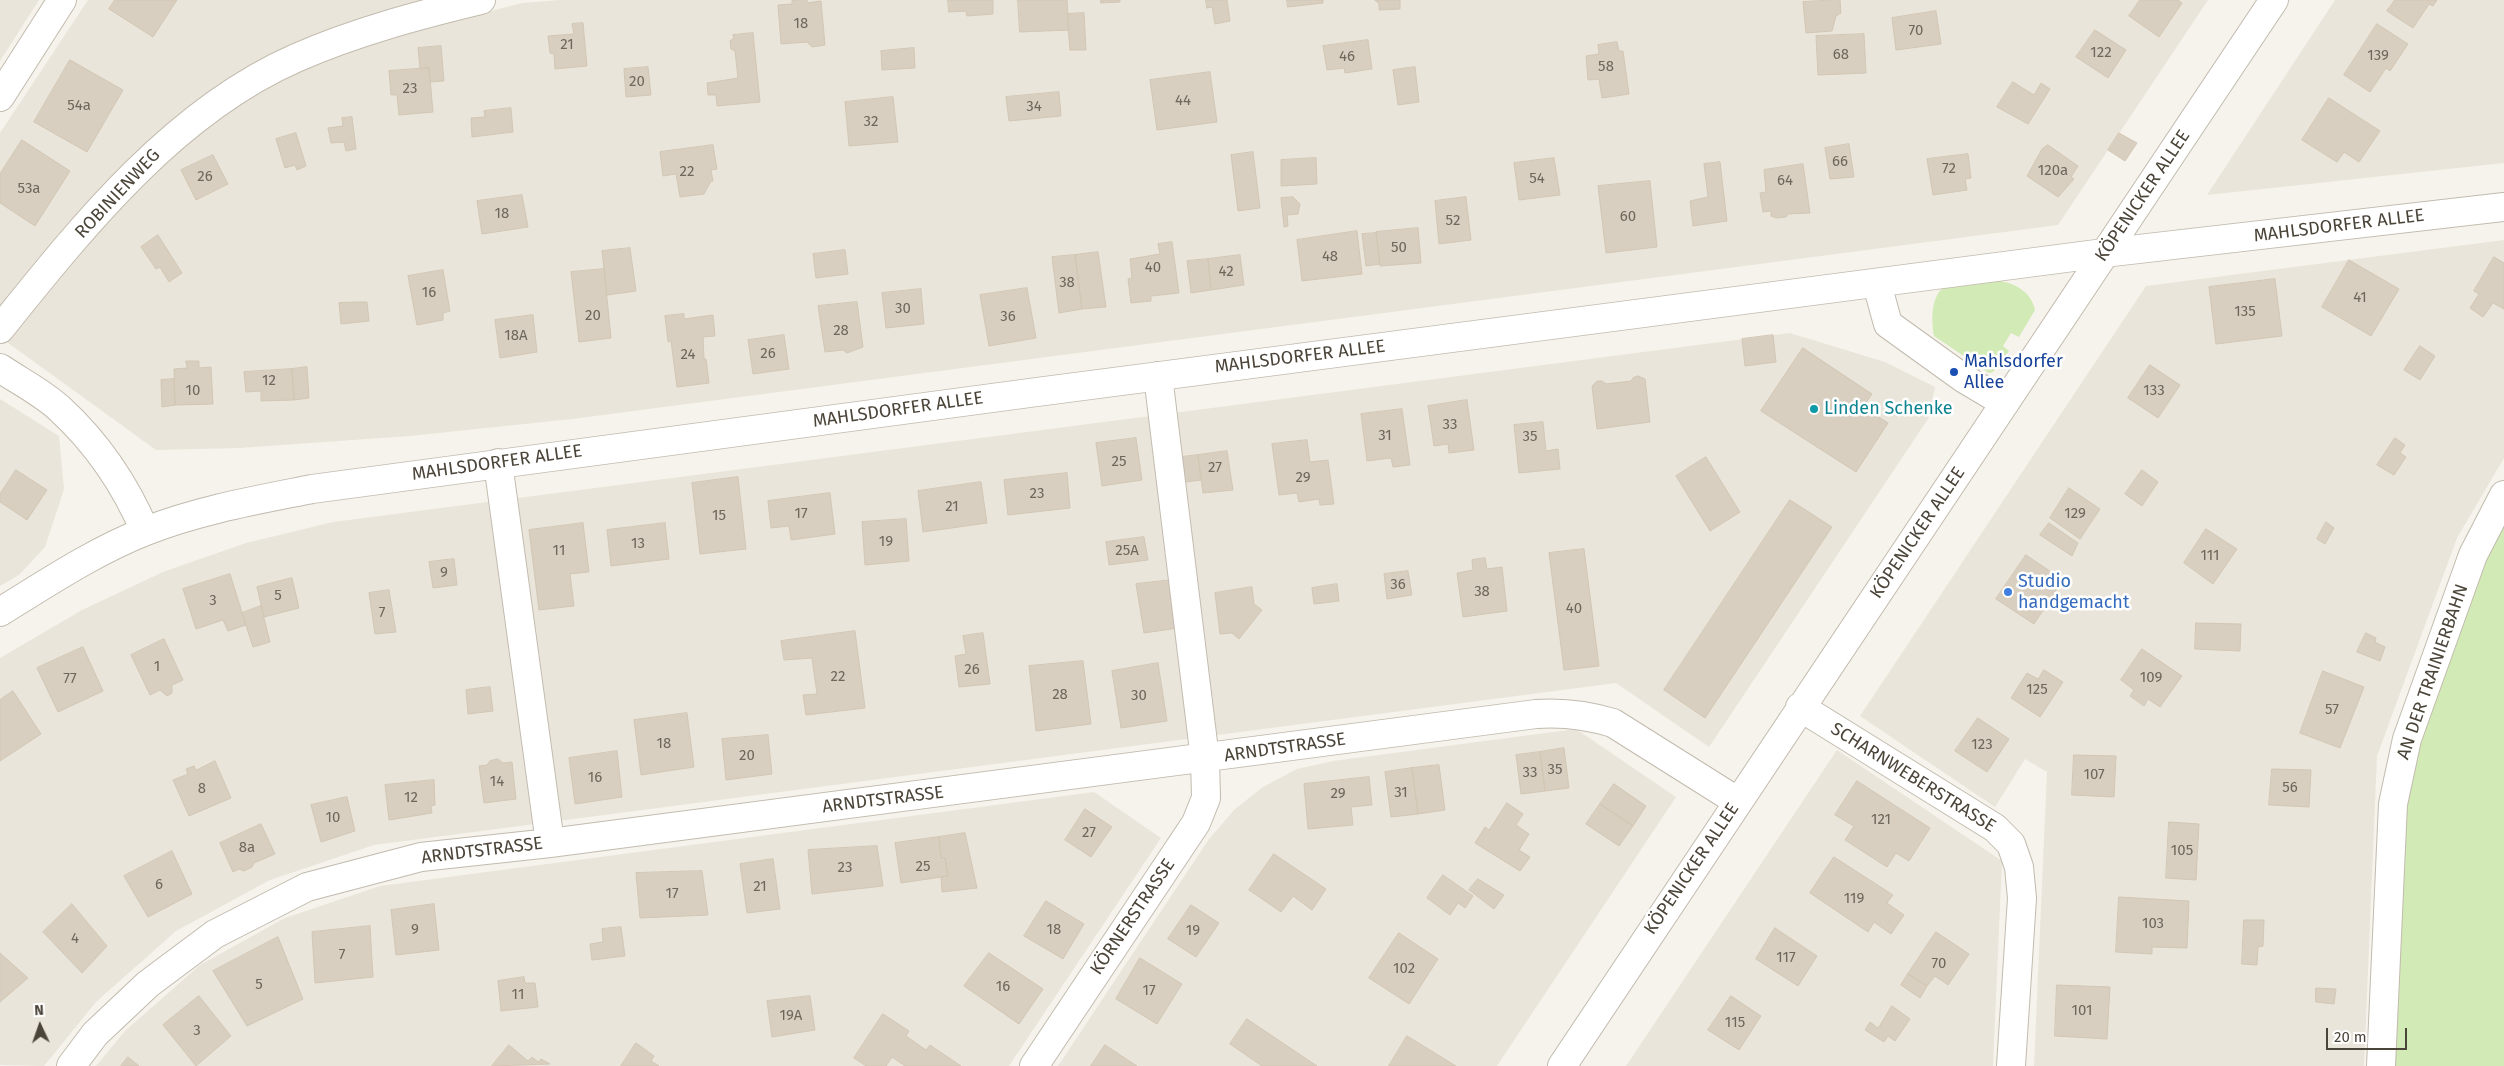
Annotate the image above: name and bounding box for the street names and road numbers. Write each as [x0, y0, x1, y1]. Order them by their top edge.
street label: KÖPENICKER ALLEE [2091, 126, 2195, 266]
street label: ROBINIENWEG [71, 145, 165, 243]
street label: MAHLSDORFER ALLEE [2253, 205, 2425, 247]
street label: MAHLSDORFER ALLEE [1214, 336, 1386, 378]
street label: MAHLSDORFER ALLEE [812, 387, 984, 433]
street label: MAHLSDORFER ALLEE [411, 440, 583, 486]
street label: KÖPENICKER ALLEE [1866, 463, 1970, 603]
street label: AN DER TRAINIERBAHN [2393, 582, 2473, 762]
street label: SCHARNWEBERSTRASSE [1827, 718, 1999, 838]
street label: ARNDTSTRASSE [1223, 729, 1347, 767]
street label: ARNDTSTRASSE [821, 782, 945, 818]
street label: KÖPENICKER ALLEE [1640, 799, 1744, 939]
street label: ARNDTSTRASSE [420, 833, 544, 869]
street label: KÖRNERSTRASSE [1086, 855, 1180, 979]

